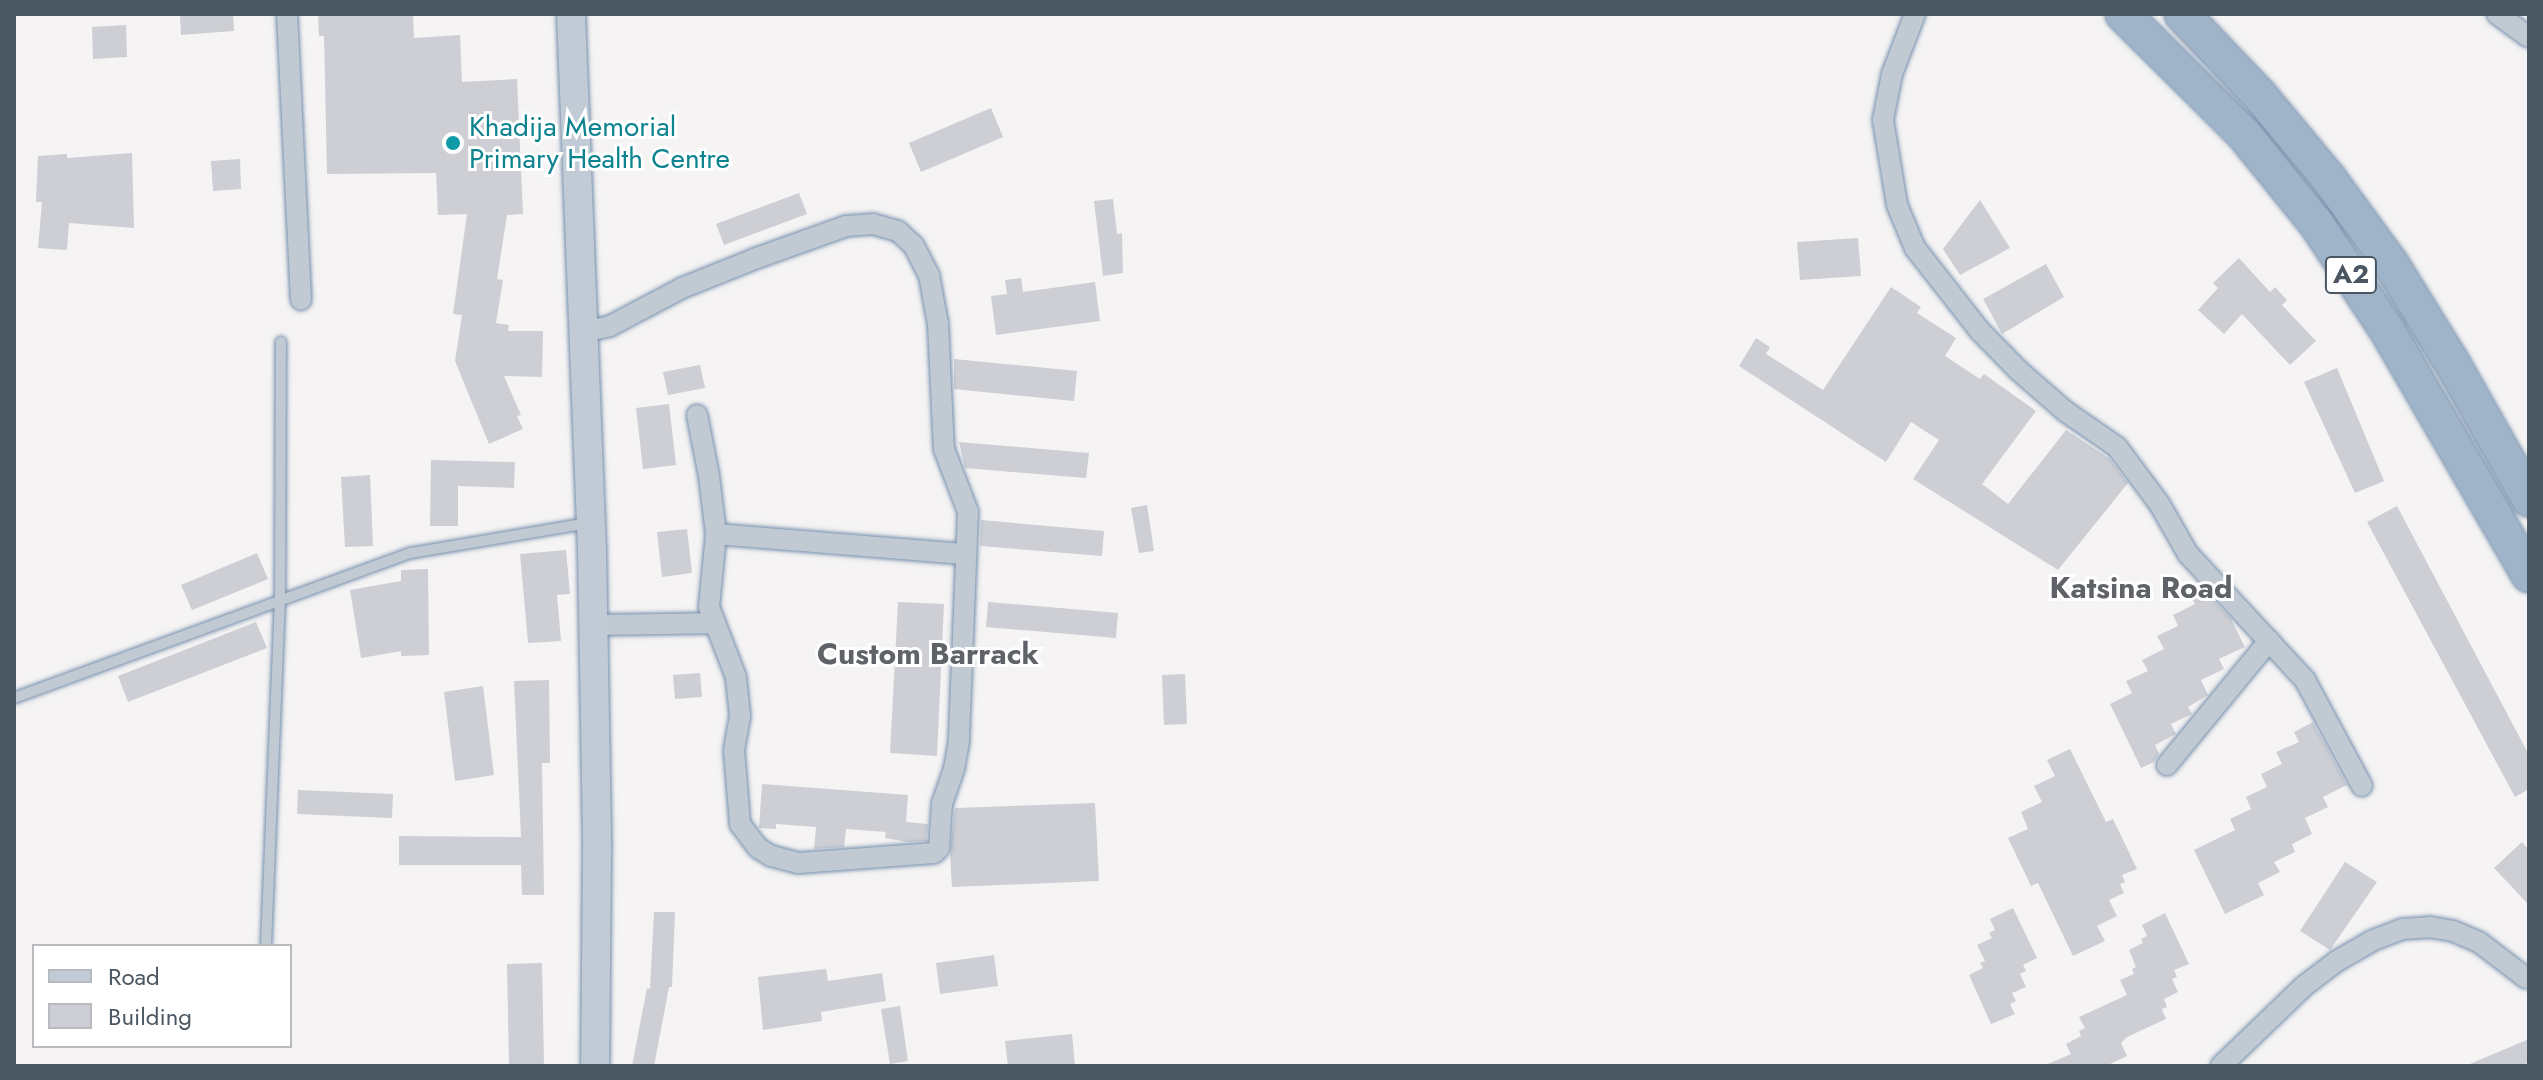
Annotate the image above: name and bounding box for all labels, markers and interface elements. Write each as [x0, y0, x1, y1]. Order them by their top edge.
place label: Khadija Memorial Primary Health Centre [469, 110, 730, 176]
marker: Khadija Memorial Primary Health Centre [444, 134, 462, 152]
road number: A2 [2323, 253, 2379, 297]
district label: Katsina Road [2050, 570, 2232, 606]
district label: Custom Barrack [817, 636, 1039, 672]
legend [32, 944, 292, 1048]
text: Road [108, 959, 160, 994]
text: Building [108, 999, 192, 1034]

